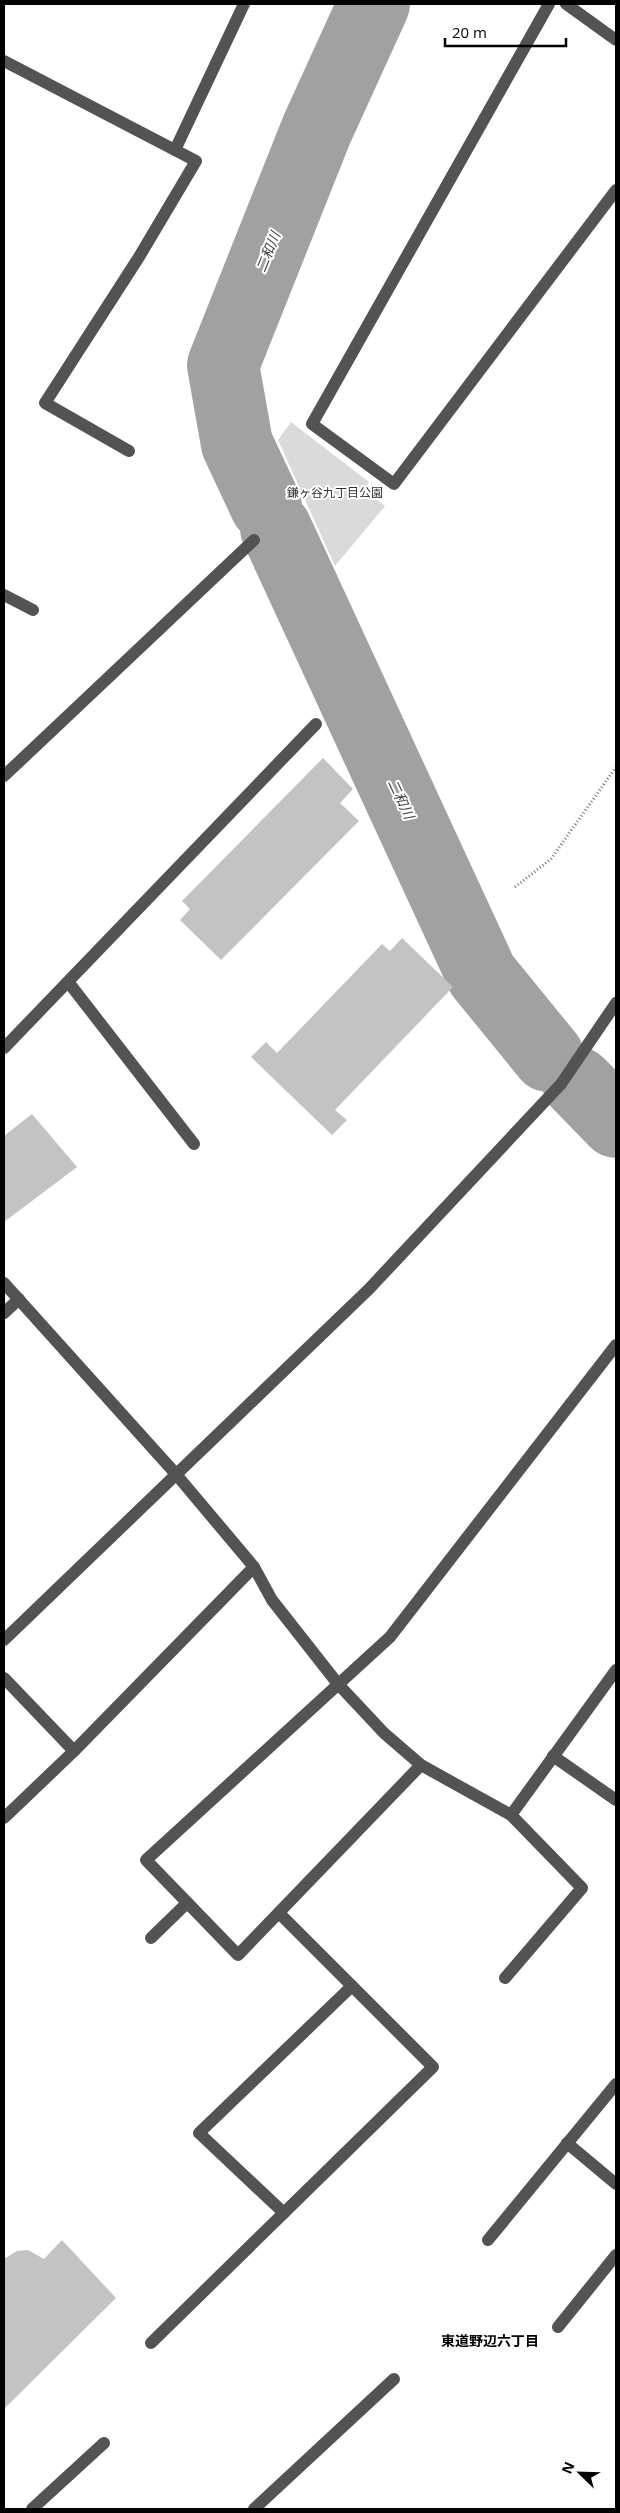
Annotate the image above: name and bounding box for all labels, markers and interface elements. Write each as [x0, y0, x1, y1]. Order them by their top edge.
scale bar [445, 15, 566, 47]
text: 20 m [452, 22, 487, 42]
water label: 二和川 [251, 227, 285, 275]
park label: 鎌ヶ谷九丁目公園 [287, 484, 383, 501]
water label: 二和川 [384, 776, 420, 824]
district label: 東道野辺六丁目 [441, 2331, 539, 2350]
north arrow [555, 2448, 605, 2498]
text: N [557, 2459, 579, 2477]

